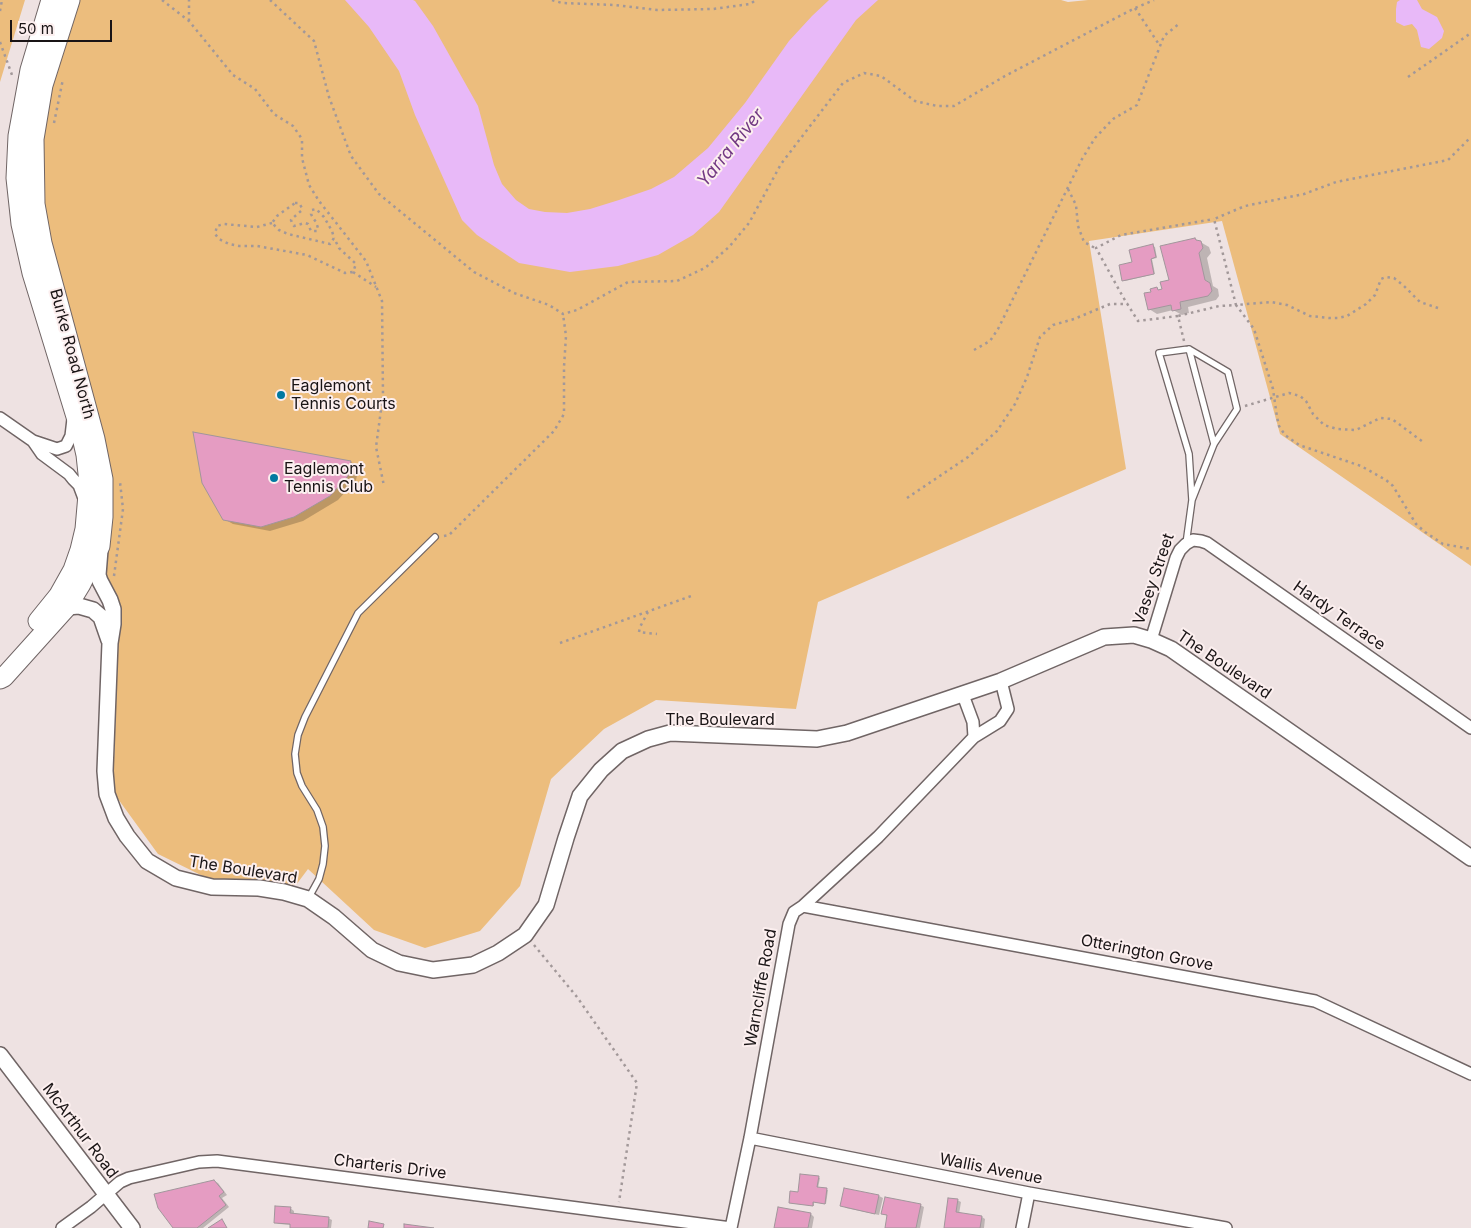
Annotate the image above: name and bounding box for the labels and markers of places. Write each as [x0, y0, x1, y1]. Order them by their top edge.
place label: Eaglemont Tennis Courts [291, 376, 396, 414]
marker: Eaglemont Tennis Courts [275, 389, 287, 401]
place label: Eaglemont Tennis Club [284, 459, 373, 497]
marker: Eaglemont Tennis Club [268, 472, 280, 484]

